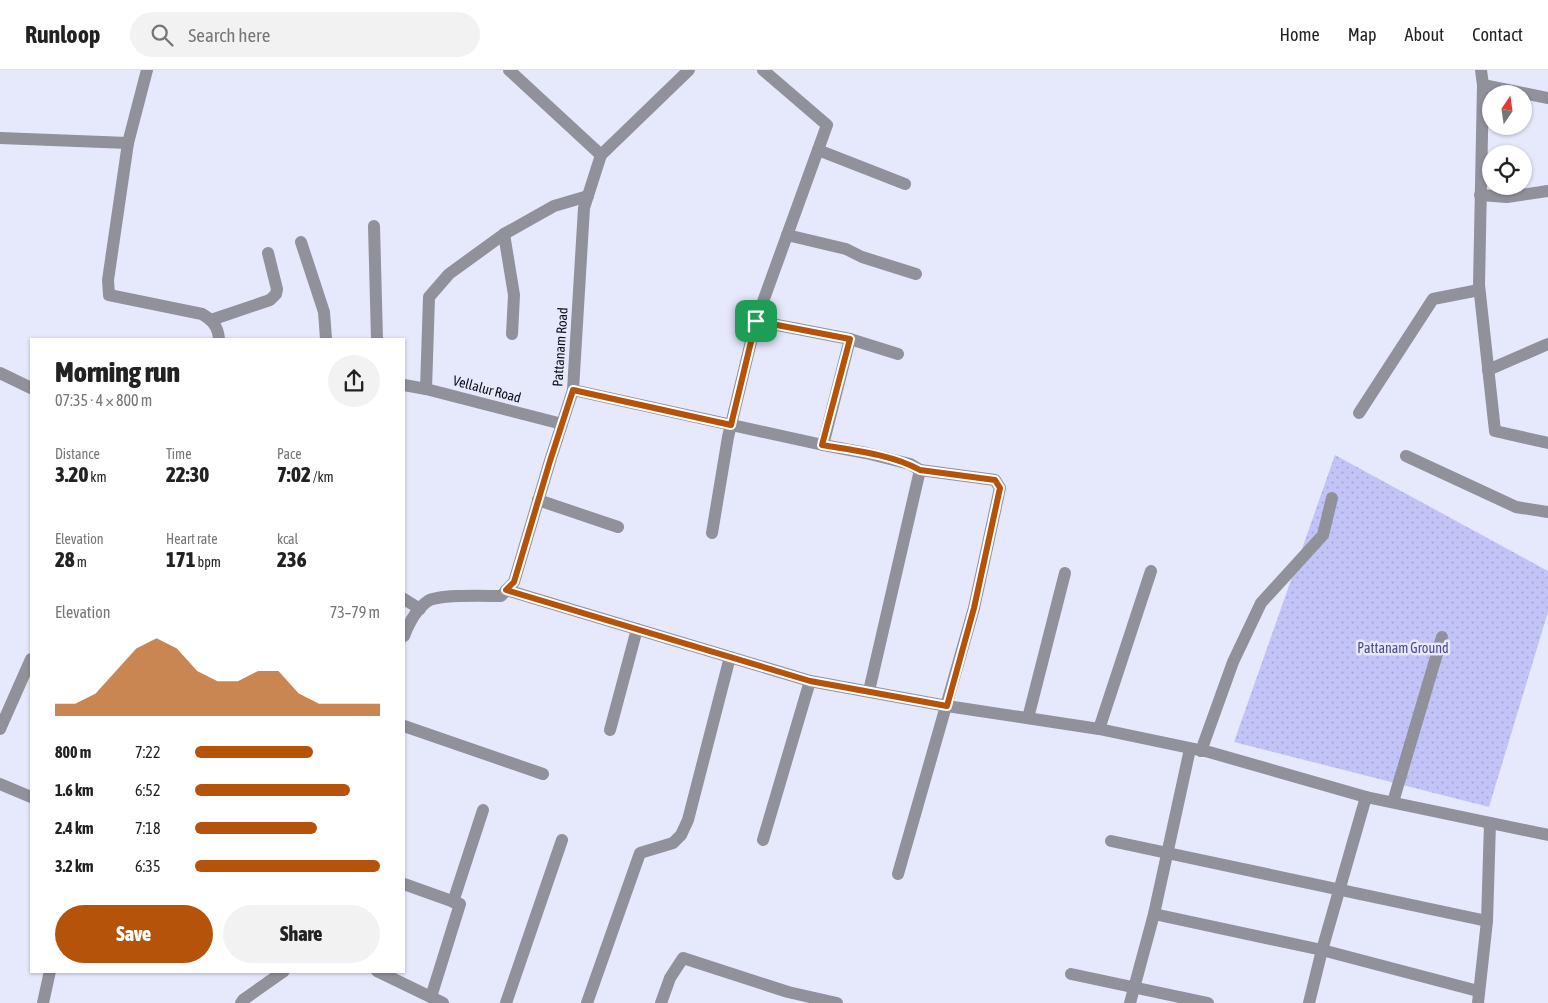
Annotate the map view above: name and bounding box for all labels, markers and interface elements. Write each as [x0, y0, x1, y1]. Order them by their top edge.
search box [130, 12, 480, 57]
text: Runloop [25, 21, 100, 48]
icon: search [148, 21, 176, 49]
text: Search here [188, 24, 270, 46]
text: Home [1280, 24, 1320, 45]
text: Map [1348, 24, 1377, 45]
text: About [1405, 24, 1444, 45]
text: Contact [1472, 24, 1523, 45]
north arrow [1482, 85, 1532, 135]
map controls [1482, 85, 1532, 195]
button: locate [1482, 145, 1532, 195]
pin [735, 300, 777, 342]
street label: Pattanam Road [549, 307, 571, 387]
icon: arrive [742, 307, 770, 335]
button: share [328, 355, 380, 407]
text: Morning run [55, 356, 180, 388]
street label: Vellalur Road [451, 372, 523, 406]
text: 07:35 · 4 × 800 m [55, 391, 152, 409]
text: Distance [55, 446, 100, 462]
text: Time [166, 446, 192, 462]
text: Pace [277, 446, 302, 462]
text: 3.20 [55, 462, 88, 486]
text: 22:30 [166, 462, 209, 486]
text: 7:02 [277, 462, 311, 486]
text: km [88, 469, 107, 485]
text: /km [311, 469, 334, 485]
text: Elevation [55, 531, 104, 547]
text: Heart rate [166, 531, 218, 547]
text: kcal [277, 531, 298, 547]
text: 28 [55, 547, 75, 571]
text: 171 [166, 547, 196, 571]
text: 236 [277, 547, 307, 571]
text: m [75, 554, 87, 570]
text: bpm [196, 554, 221, 570]
text: Elevation [55, 603, 110, 621]
text: 73–79 m [330, 603, 380, 621]
park label: Pattanam Ground [1357, 640, 1449, 656]
text: 800 m [55, 743, 91, 761]
text: 7:22 [135, 743, 160, 761]
text: 1.6 km [55, 781, 94, 799]
text: 6:52 [135, 781, 160, 799]
text: 2.4 km [55, 819, 94, 837]
text: 7:18 [135, 819, 160, 837]
text: 3.2 km [55, 857, 94, 875]
text: 6:35 [135, 857, 160, 875]
button: Save [55, 905, 213, 963]
button: Share [223, 905, 380, 963]

